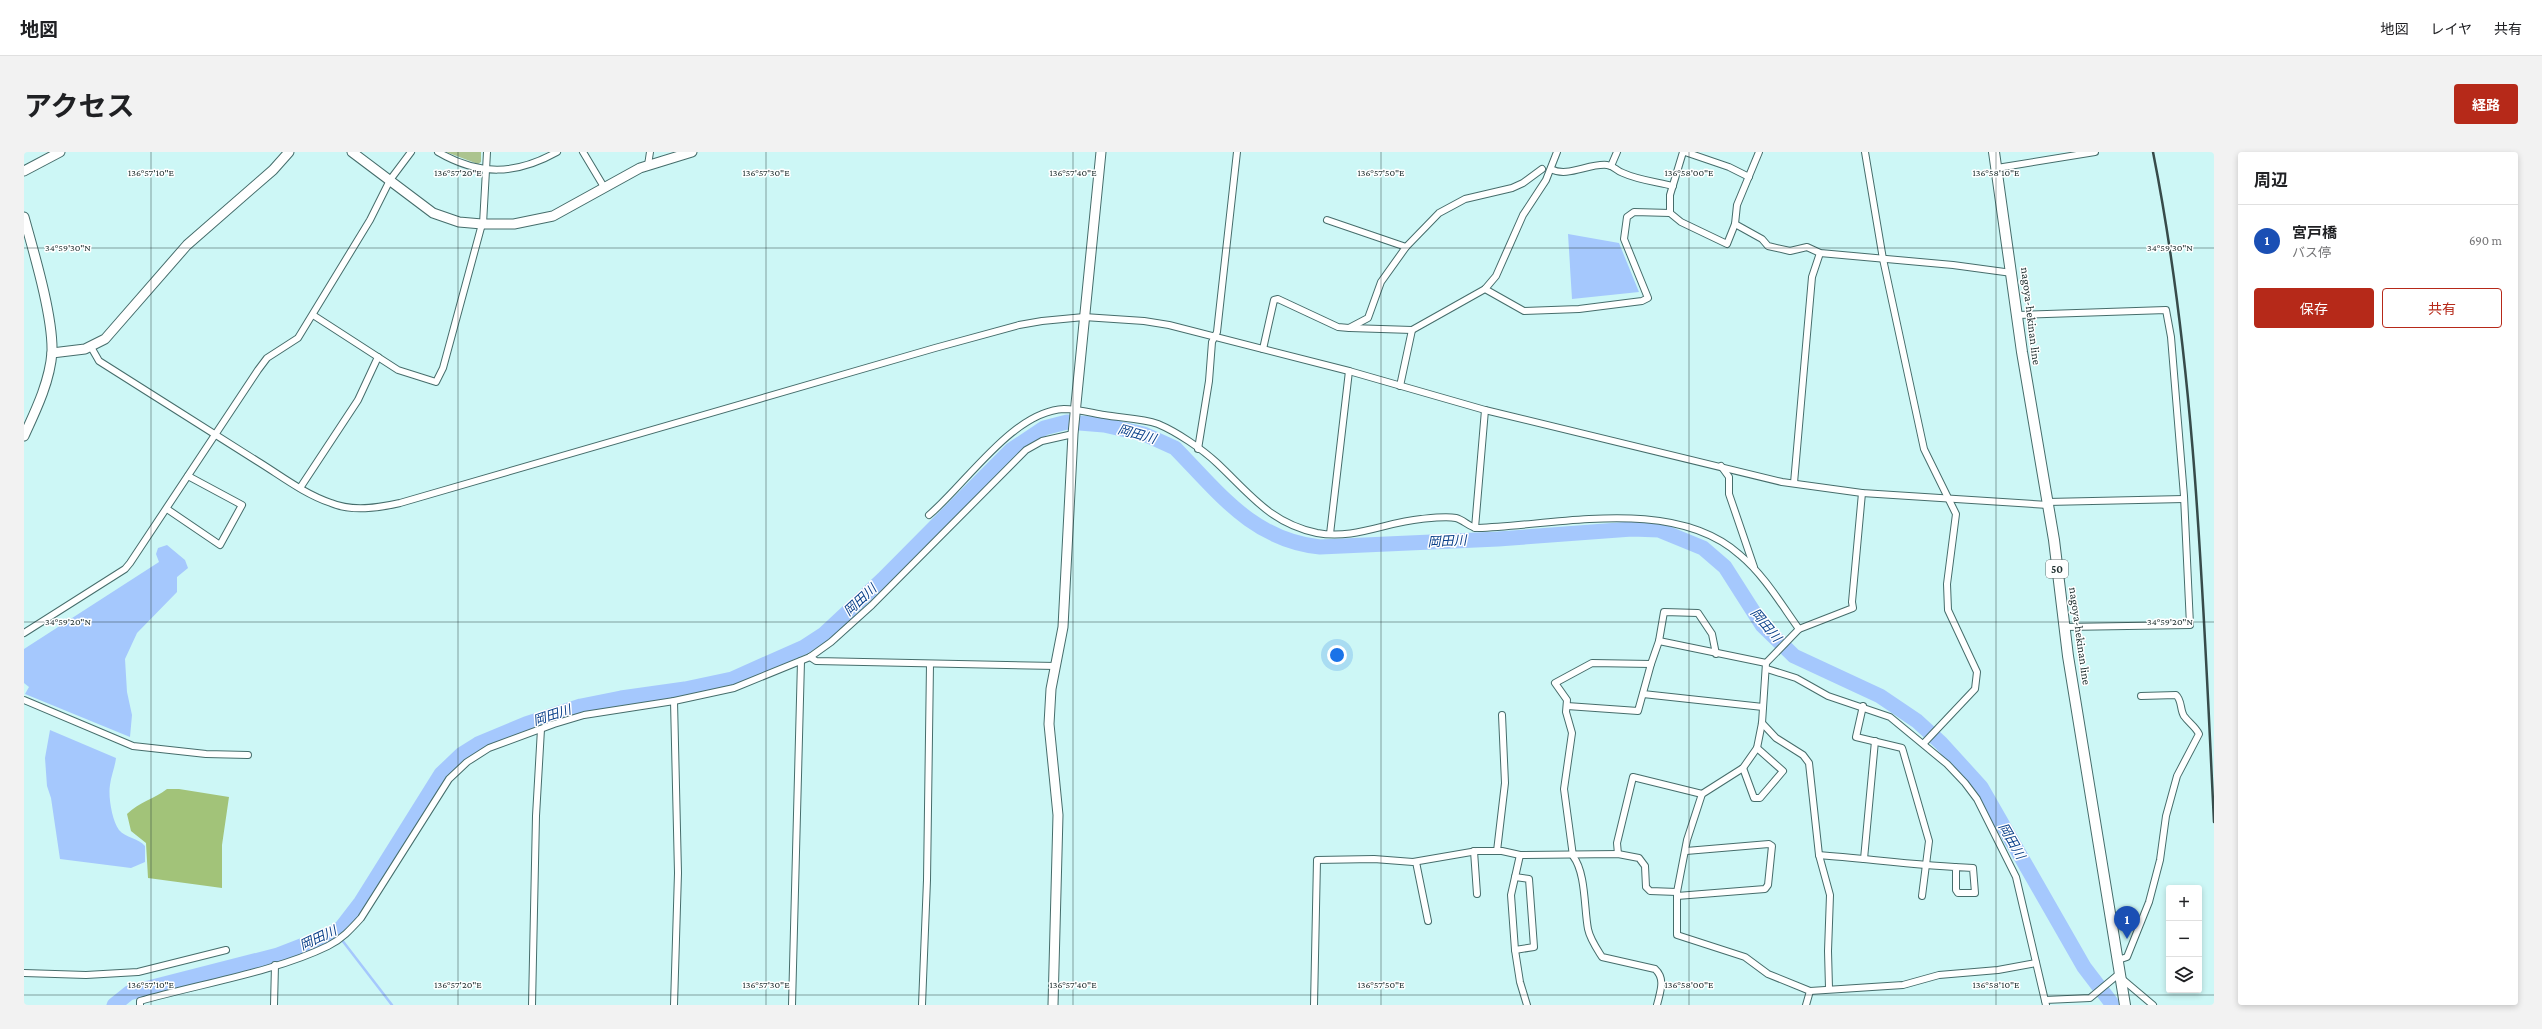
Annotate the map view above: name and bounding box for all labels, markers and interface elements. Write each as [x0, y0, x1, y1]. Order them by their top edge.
text: 地図 [20, 19, 58, 40]
text: 地図 [2380, 21, 2408, 37]
text: レイヤ [2430, 21, 2472, 37]
text: 共有 [2494, 21, 2522, 37]
button: 経路 [2454, 84, 2518, 124]
text: アクセス [24, 91, 135, 122]
text: 136°57'10"E [128, 167, 175, 178]
text: 136°57'20"E [434, 167, 482, 178]
text: 136°57'30"E [742, 167, 790, 178]
text: 136°57'40"E [1049, 167, 1097, 178]
text: 136°57'50"E [1357, 167, 1405, 178]
text: 136°58'00"E [1665, 167, 1714, 178]
text: 136°58'10"E [1973, 167, 2020, 178]
text: 周辺 [2254, 171, 2288, 190]
text: 宮戸橋 [2292, 225, 2337, 241]
text: 1 [2265, 233, 2269, 248]
text: 690 m [2469, 233, 2502, 248]
text: 34°59'30"N [45, 242, 91, 253]
text: 34°59'30"N [2147, 242, 2193, 253]
text: バス停 [2292, 245, 2331, 260]
street label: nagoya-hekinan line [2018, 266, 2044, 366]
button: 保存 [2254, 288, 2374, 328]
button: 共有 [2382, 288, 2502, 328]
water label: 岡田川 [1116, 421, 1160, 447]
water label: 岡田川 [1427, 532, 1469, 550]
road number: 50 [2046, 560, 2068, 578]
water label: 岡田川 [841, 580, 881, 619]
street label: nagoya-hekinan line [2066, 586, 2094, 686]
water label: 岡田川 [1748, 605, 1786, 646]
text: 34°59'20"N [45, 616, 91, 627]
text: 34°59'20"N [2147, 616, 2193, 627]
your location [1327, 645, 1347, 665]
water label: 岡田川 [531, 701, 575, 728]
water label: 岡田川 [1996, 820, 2029, 863]
map controls [2166, 885, 2202, 993]
button: + [2166, 885, 2202, 921]
pin: 1 [2114, 906, 2140, 939]
button: − [2166, 921, 2202, 957]
water label: 岡田川 [297, 922, 341, 953]
button: layers [2166, 957, 2202, 993]
text: 136°57'10"E [128, 979, 175, 990]
text: 136°57'20"E [434, 979, 482, 990]
text: 136°57'30"E [742, 979, 790, 990]
text: 136°57'40"E [1049, 979, 1097, 990]
text: 136°57'50"E [1357, 979, 1405, 990]
text: 136°58'00"E [1665, 979, 1714, 990]
text: 136°58'10"E [1973, 979, 2020, 990]

